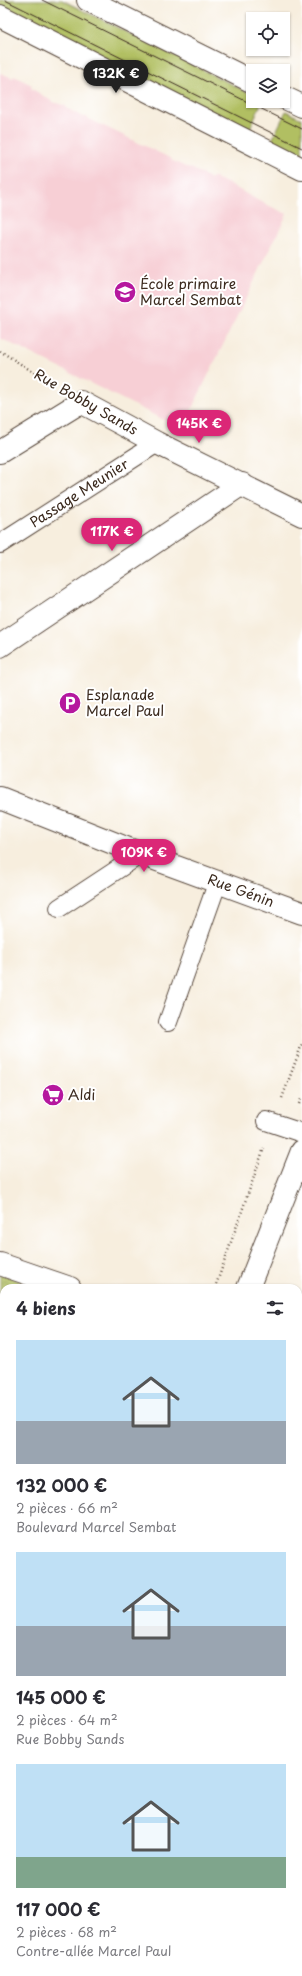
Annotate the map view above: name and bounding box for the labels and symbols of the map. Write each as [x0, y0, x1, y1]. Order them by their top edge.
pin: 132K € [83, 60, 149, 94]
place label: École primaire Marcel Sembat [140, 273, 241, 310]
school or university icon: École primaire Marcel Sembat [112, 279, 138, 305]
street label: Rue Bobby Sands [30, 363, 142, 440]
pin: 145K € [166, 410, 232, 444]
street label: Passage Meunier [25, 453, 133, 532]
pin: 117K € [79, 518, 145, 552]
place label: Esplanade Marcel Paul [86, 684, 164, 721]
parking icon: Esplanade Marcel Paul [57, 690, 83, 716]
pin: 109K € [111, 839, 177, 873]
street label: Rue Génin [205, 868, 277, 912]
supermarket icon: Aldi [40, 1082, 66, 1108]
place label: Aldi [68, 1084, 95, 1105]

